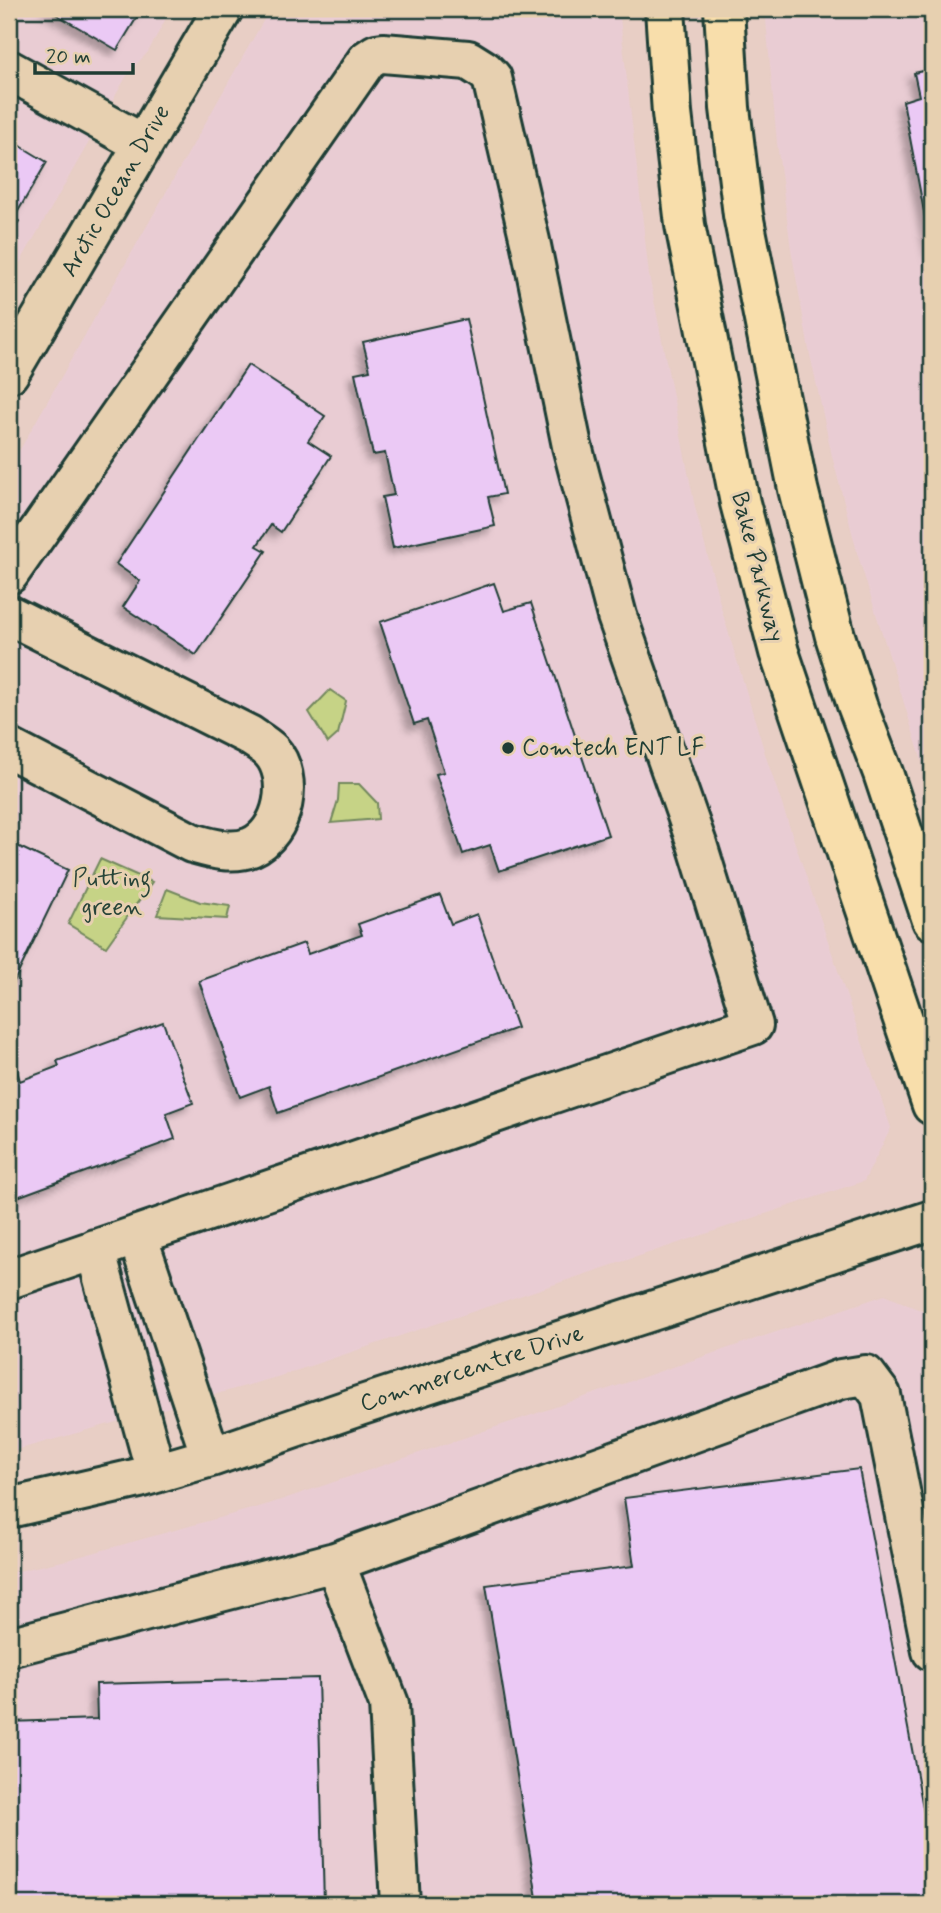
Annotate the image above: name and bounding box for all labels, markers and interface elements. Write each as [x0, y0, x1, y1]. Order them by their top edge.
scale bar [35, 32, 133, 76]
text: 20 m [46, 43, 91, 71]
street label: Arctic Ocean Drive [54, 99, 178, 283]
street label: Bake Parkway [723, 489, 791, 645]
place label: Comtech ENT LF [522, 733, 704, 764]
marker: Comtech ENT LF [500, 740, 516, 756]
park label: Putting green [73, 864, 151, 923]
street label: Commercentre Drive [356, 1318, 588, 1420]

